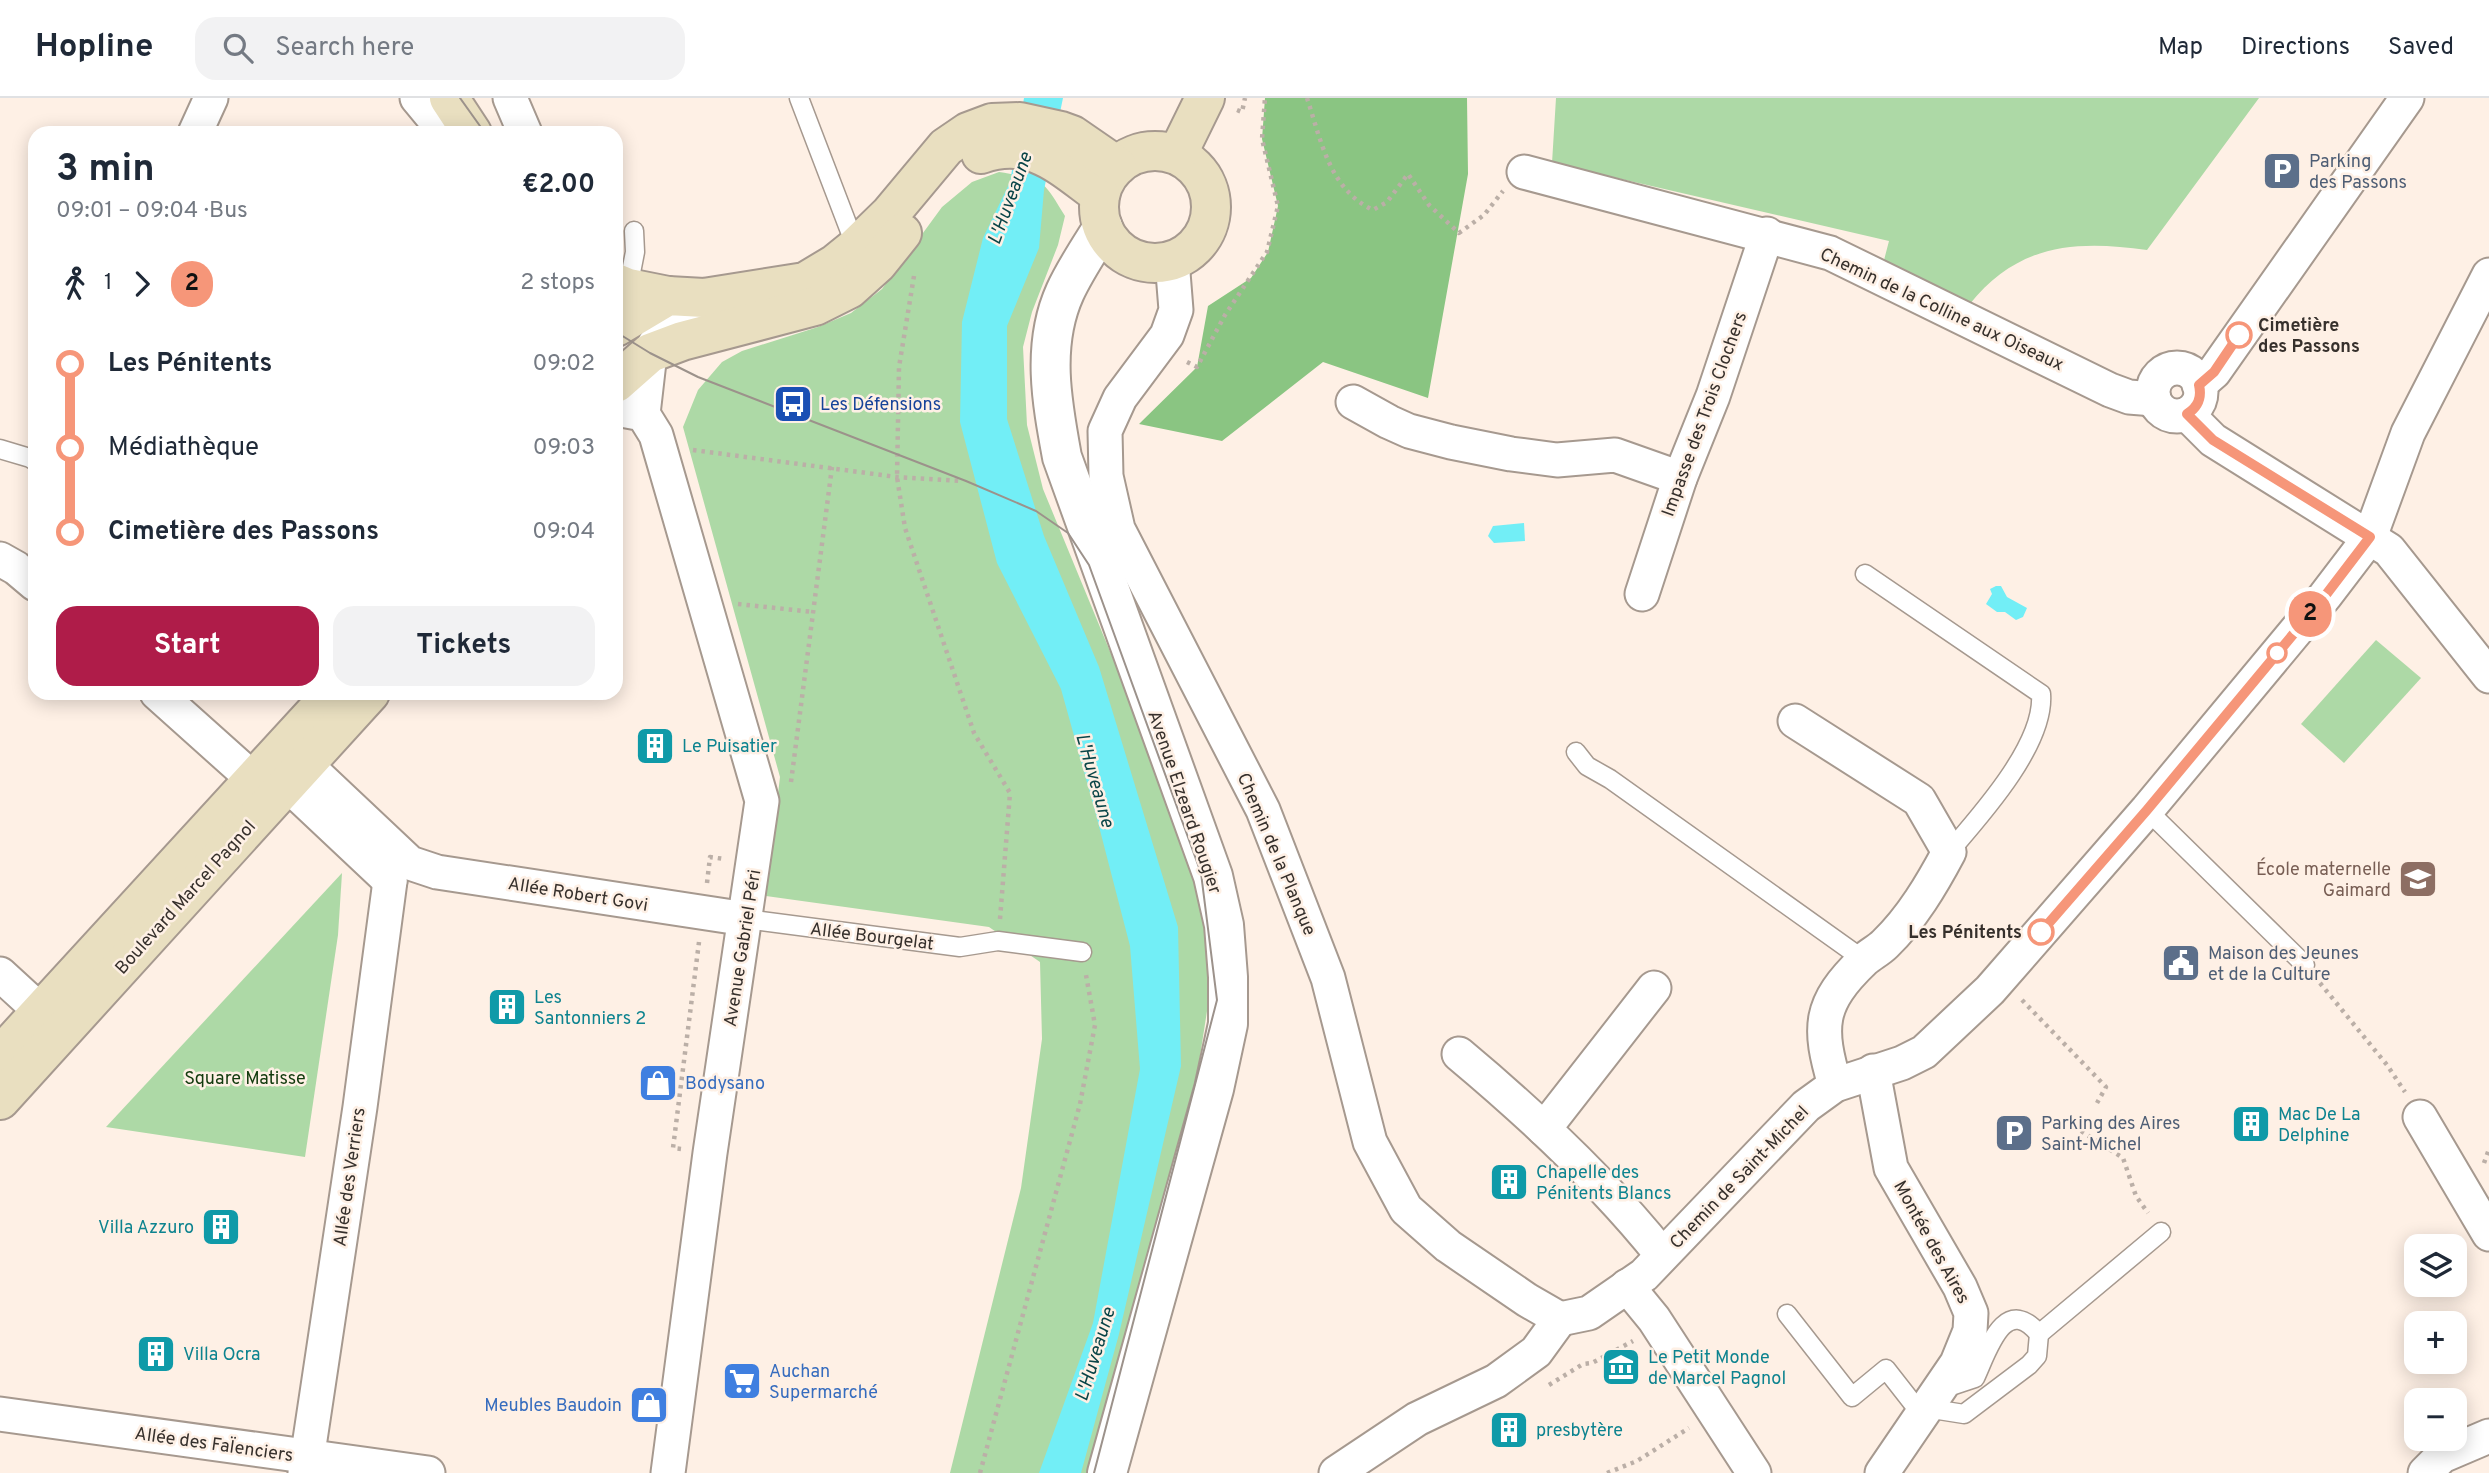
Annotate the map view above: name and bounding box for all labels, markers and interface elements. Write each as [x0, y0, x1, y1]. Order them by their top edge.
search box [195, 17, 685, 80]
text: Hopline [35, 27, 153, 69]
icon: search [219, 29, 257, 67]
text: Search here [275, 32, 414, 65]
text: Map [2158, 33, 2203, 63]
text: Directions [2241, 33, 2350, 63]
text: Saved [2388, 33, 2454, 63]
text: 3 min [56, 146, 155, 195]
water label: L'Huveaune [983, 149, 1039, 248]
parking icon: Parking des Passons [2261, 150, 2303, 192]
place label: Parking des Passons [2309, 151, 2407, 195]
text: €2.00 [522, 169, 595, 202]
text: 09:01 – 09:04 · Bus [56, 197, 248, 226]
street label: Chemin de la Colline aux Oiseaux [1816, 244, 2067, 377]
icon: walk [56, 265, 94, 303]
icon: forward [123, 265, 161, 303]
text: 1 [104, 269, 113, 298]
text: 2 [185, 269, 199, 299]
text: 2 stops [520, 269, 595, 298]
street label: Impasse des Trois Clochers [1658, 309, 1753, 520]
place label: Cimetière des Passons [2258, 315, 2360, 359]
marker: Cimetière des Passons [2226, 322, 2252, 348]
text: Les Pénitents [108, 348, 272, 381]
text: 09:02 [532, 350, 595, 379]
bus stop icon: Les Défensions [772, 383, 814, 425]
place label: Les Défensions [820, 394, 941, 417]
text: Médiathèque [108, 432, 259, 465]
text: 09:03 [533, 434, 595, 463]
text: Cimetière des Passons [108, 516, 379, 549]
text: 09:04 [532, 518, 595, 547]
line badge: 2 [2287, 591, 2333, 637]
text: 2 [2303, 599, 2317, 629]
button: Start [56, 606, 319, 686]
button: Tickets [333, 606, 595, 686]
unlabelled marker [2267, 643, 2287, 663]
street label: Avenue Elzeard Rougier [1141, 708, 1226, 897]
building icon: Le Puisatier [634, 725, 676, 767]
water label: L'Huveaune [1069, 731, 1119, 830]
place label: Le Puisatier [682, 736, 777, 759]
street label: Chemin de la Planque [1231, 770, 1320, 939]
street label: Boulevard Marcel Pagnol [111, 816, 261, 980]
place label: École maternelle Gaimard [2256, 857, 2391, 903]
school or university icon: École maternelle Gaimard [2397, 858, 2439, 900]
street label: Avenue Gabriel Péri [720, 868, 767, 1029]
street label: Allée Robert Govi [506, 873, 649, 918]
street label: Allée Bourgelat [809, 918, 935, 956]
marker: Les Pénitents [2028, 919, 2054, 945]
place label: Les Pénitents [1908, 922, 2022, 945]
public building icon: Maison des Jeunes et de la Culture [2160, 942, 2202, 984]
place label: Maison des Jeunes et de la Culture [2208, 943, 2359, 987]
building icon: Les Santonniers 2 [486, 986, 528, 1028]
place label: Les Santonniers 2 [534, 987, 646, 1031]
shop icon: Bodysano [637, 1062, 679, 1104]
park label: Square Matisse [184, 1068, 306, 1091]
place label: Bodysano [685, 1073, 765, 1096]
street label: Chemin de Saint-Michel [1666, 1101, 1815, 1255]
building icon: Mac De La Delphine [2230, 1103, 2272, 1145]
place label: Mac De La Delphine [2278, 1104, 2360, 1148]
street label: Allée des Verriers [329, 1106, 372, 1248]
parking icon: Parking des Aires Saint-Michel [1993, 1112, 2035, 1154]
place label: Parking des Aires Saint-Michel [2041, 1113, 2180, 1157]
building icon: Chapelle des Pénitents Blancs [1488, 1161, 1530, 1203]
place label: Chapelle des Pénitents Blancs [1536, 1162, 1671, 1206]
street label: Montée des Aires [1887, 1177, 1974, 1308]
building icon: Villa Azzuro [200, 1206, 242, 1248]
place label: Villa Azzuro [98, 1217, 194, 1240]
map controls [2404, 1234, 2467, 1451]
button: layers [2404, 1234, 2467, 1297]
water label: L'Huveaune [1070, 1305, 1122, 1404]
button: + [2404, 1311, 2467, 1374]
building icon: Villa Ocra [135, 1333, 177, 1375]
place label: Villa Ocra [183, 1344, 261, 1367]
museum icon: Le Petit Monde de Marcel Pagnol [1600, 1346, 1642, 1388]
place label: Le Petit Monde de Marcel Pagnol [1648, 1347, 1786, 1391]
supermarket icon: Auchan Supermarché [721, 1360, 763, 1402]
place label: Auchan Supermarché [769, 1361, 878, 1405]
shop icon: Meubles Baudoin [628, 1384, 670, 1426]
button: − [2404, 1388, 2467, 1451]
place label: Meubles Baudoin [484, 1395, 622, 1418]
building icon: presbytère [1488, 1409, 1530, 1451]
place label: presbytère [1536, 1420, 1623, 1443]
street label: Allée des FaÏenciers [133, 1421, 295, 1468]

